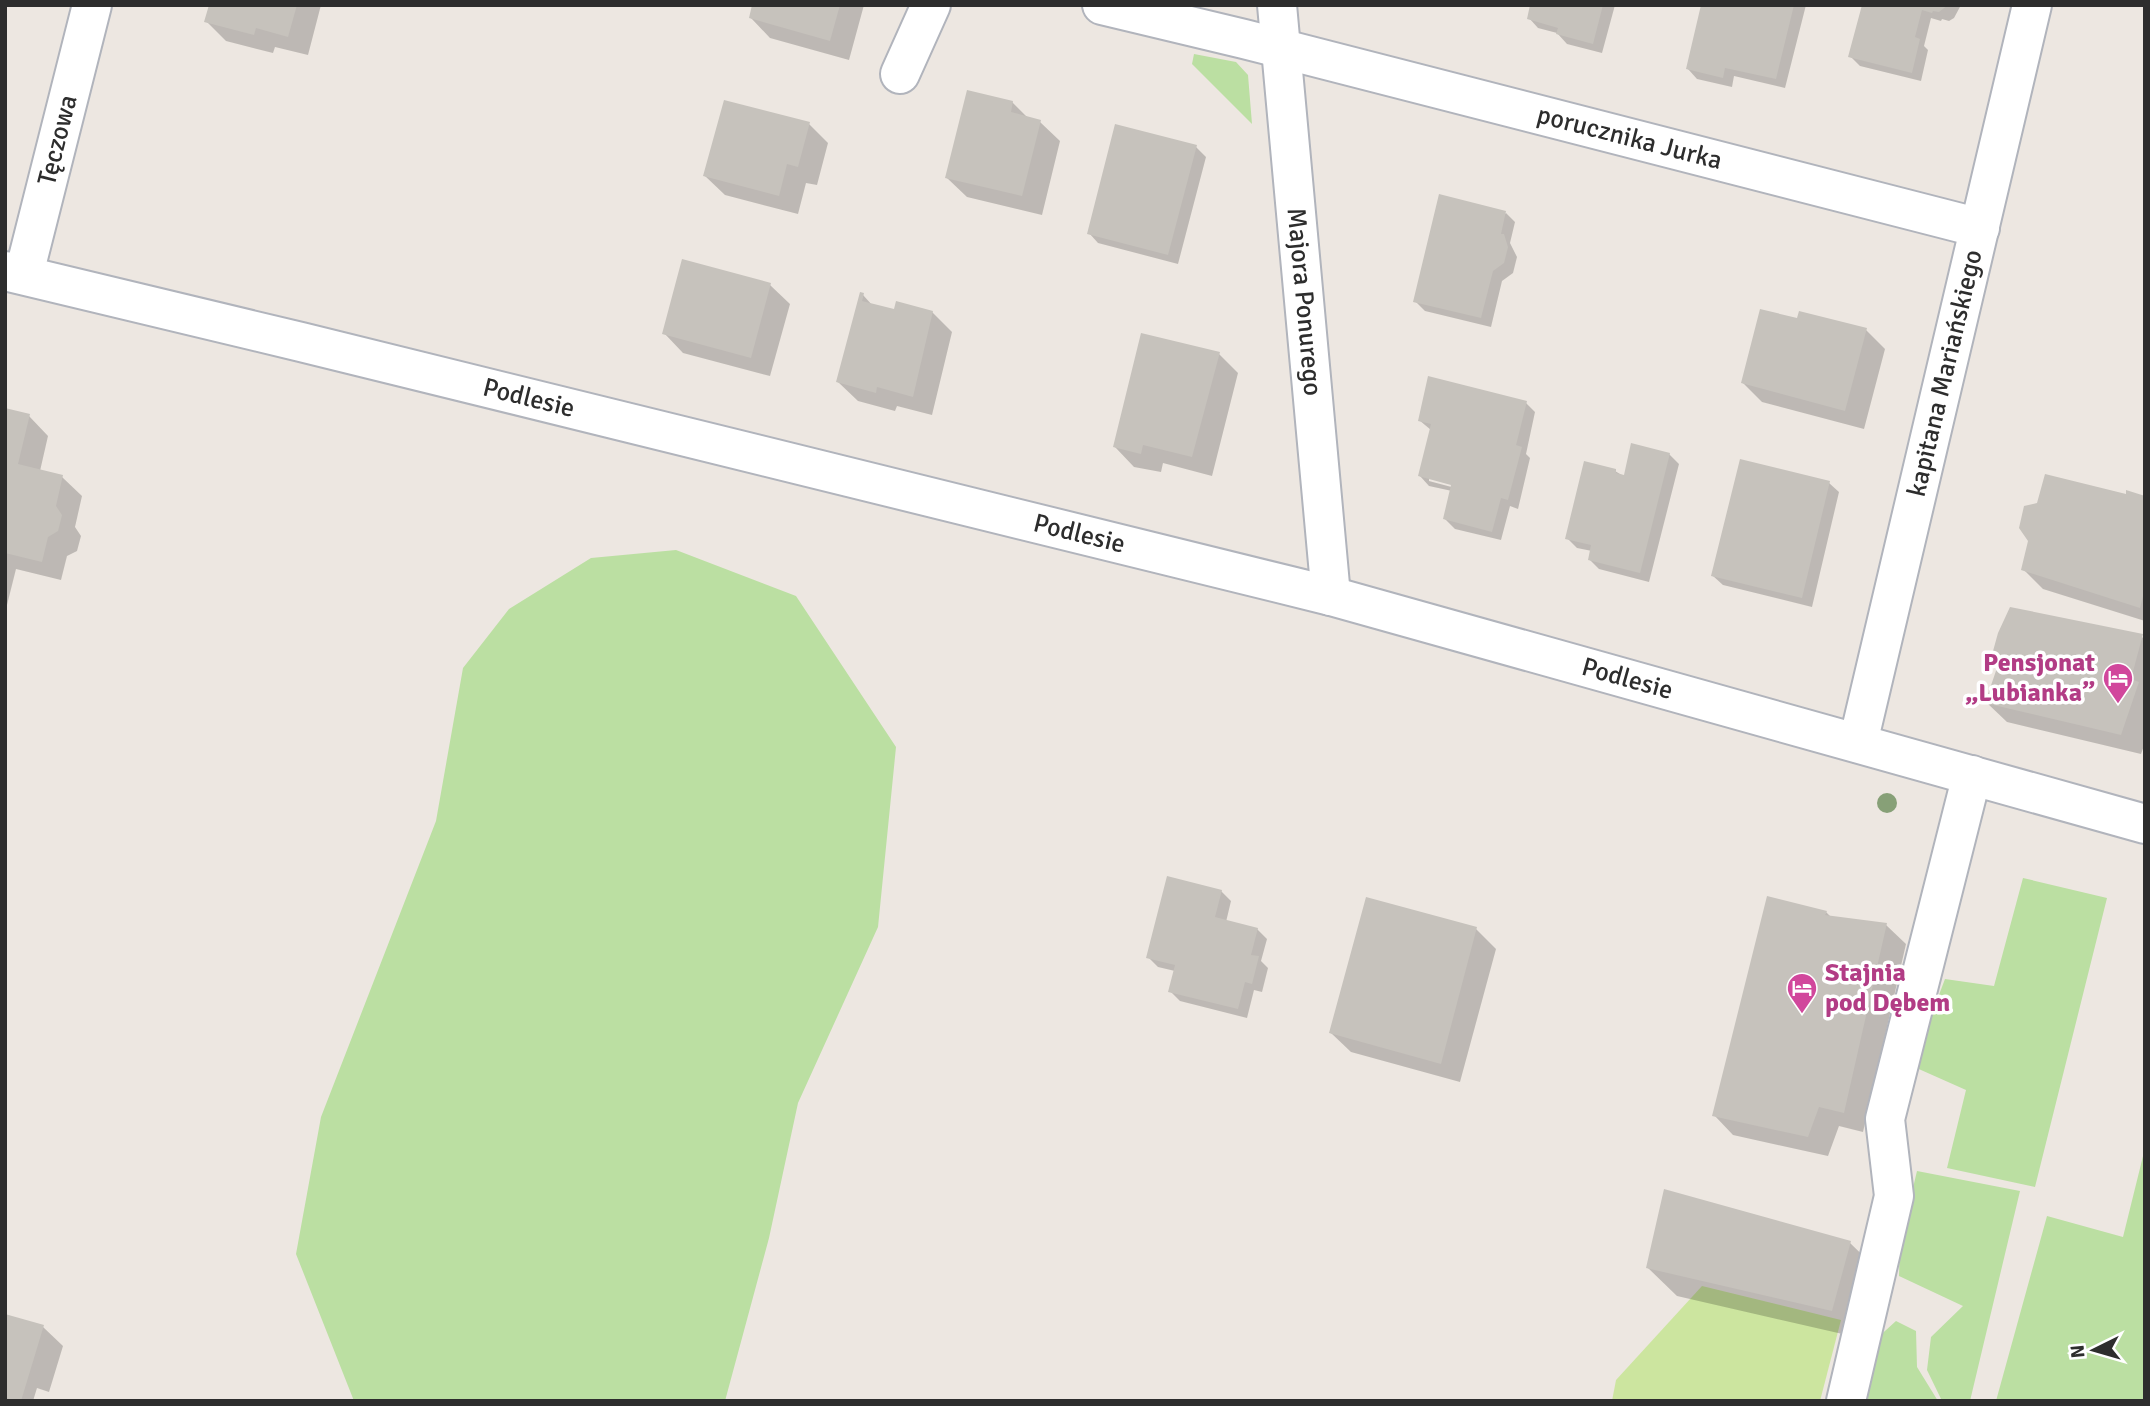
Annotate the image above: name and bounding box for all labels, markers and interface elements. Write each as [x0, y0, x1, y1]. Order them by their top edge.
street label: Tęczowa [31, 92, 85, 189]
street label: porucznika Jurka [1534, 99, 1725, 177]
street label: Majora Ponurego [1280, 206, 1329, 397]
street label: kapitana Mariańskiego [1901, 247, 1990, 500]
street label: Podlesie [480, 371, 578, 425]
street label: Podlesie [1030, 507, 1128, 561]
place label: Pensjonat „Lubianka” [1965, 647, 2095, 709]
street label: Podlesie [1578, 651, 1677, 707]
hotel icon: Pensjonat „Lubianka” [2101, 661, 2135, 705]
place label: Stajnia pod Dębem [1825, 957, 1950, 1019]
hotel icon: Stajnia pod Dębem [1785, 971, 1819, 1015]
north arrow [2059, 1315, 2129, 1385]
text: N [2066, 1344, 2091, 1359]

